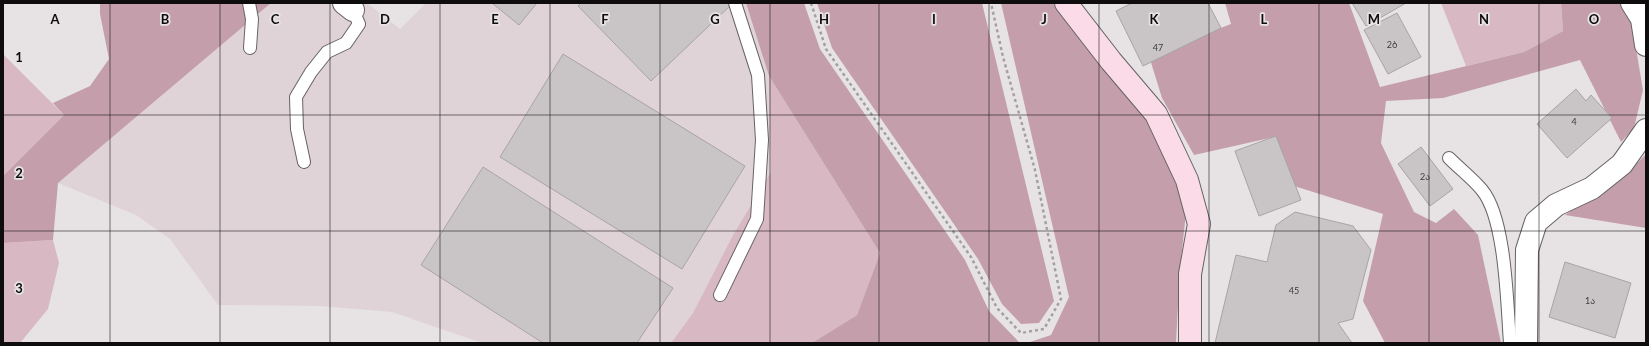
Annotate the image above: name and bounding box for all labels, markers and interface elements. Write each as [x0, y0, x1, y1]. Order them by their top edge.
text: A [49, 11, 60, 27]
text: B [161, 11, 170, 27]
text: C [271, 11, 280, 27]
text: D [380, 11, 390, 27]
text: E [491, 11, 499, 27]
text: F [601, 11, 609, 27]
text: G [710, 11, 720, 27]
text: H [819, 11, 829, 27]
text: I [932, 11, 936, 27]
text: J [1041, 11, 1047, 27]
text: K [1150, 11, 1160, 27]
text: L [1261, 11, 1268, 27]
text: M [1368, 11, 1380, 27]
text: N [1479, 11, 1489, 27]
text: O [1589, 11, 1600, 27]
house number: 2ბ [1387, 39, 1397, 50]
house number: 47 [1153, 42, 1163, 53]
text: 1 [15, 49, 23, 65]
house number: 4 [1571, 116, 1577, 127]
text: 2 [15, 165, 23, 181]
house number: 2ა [1420, 171, 1430, 182]
text: 3 [15, 280, 23, 296]
house number: 45 [1289, 285, 1299, 296]
house number: 1ა [1585, 295, 1595, 306]

